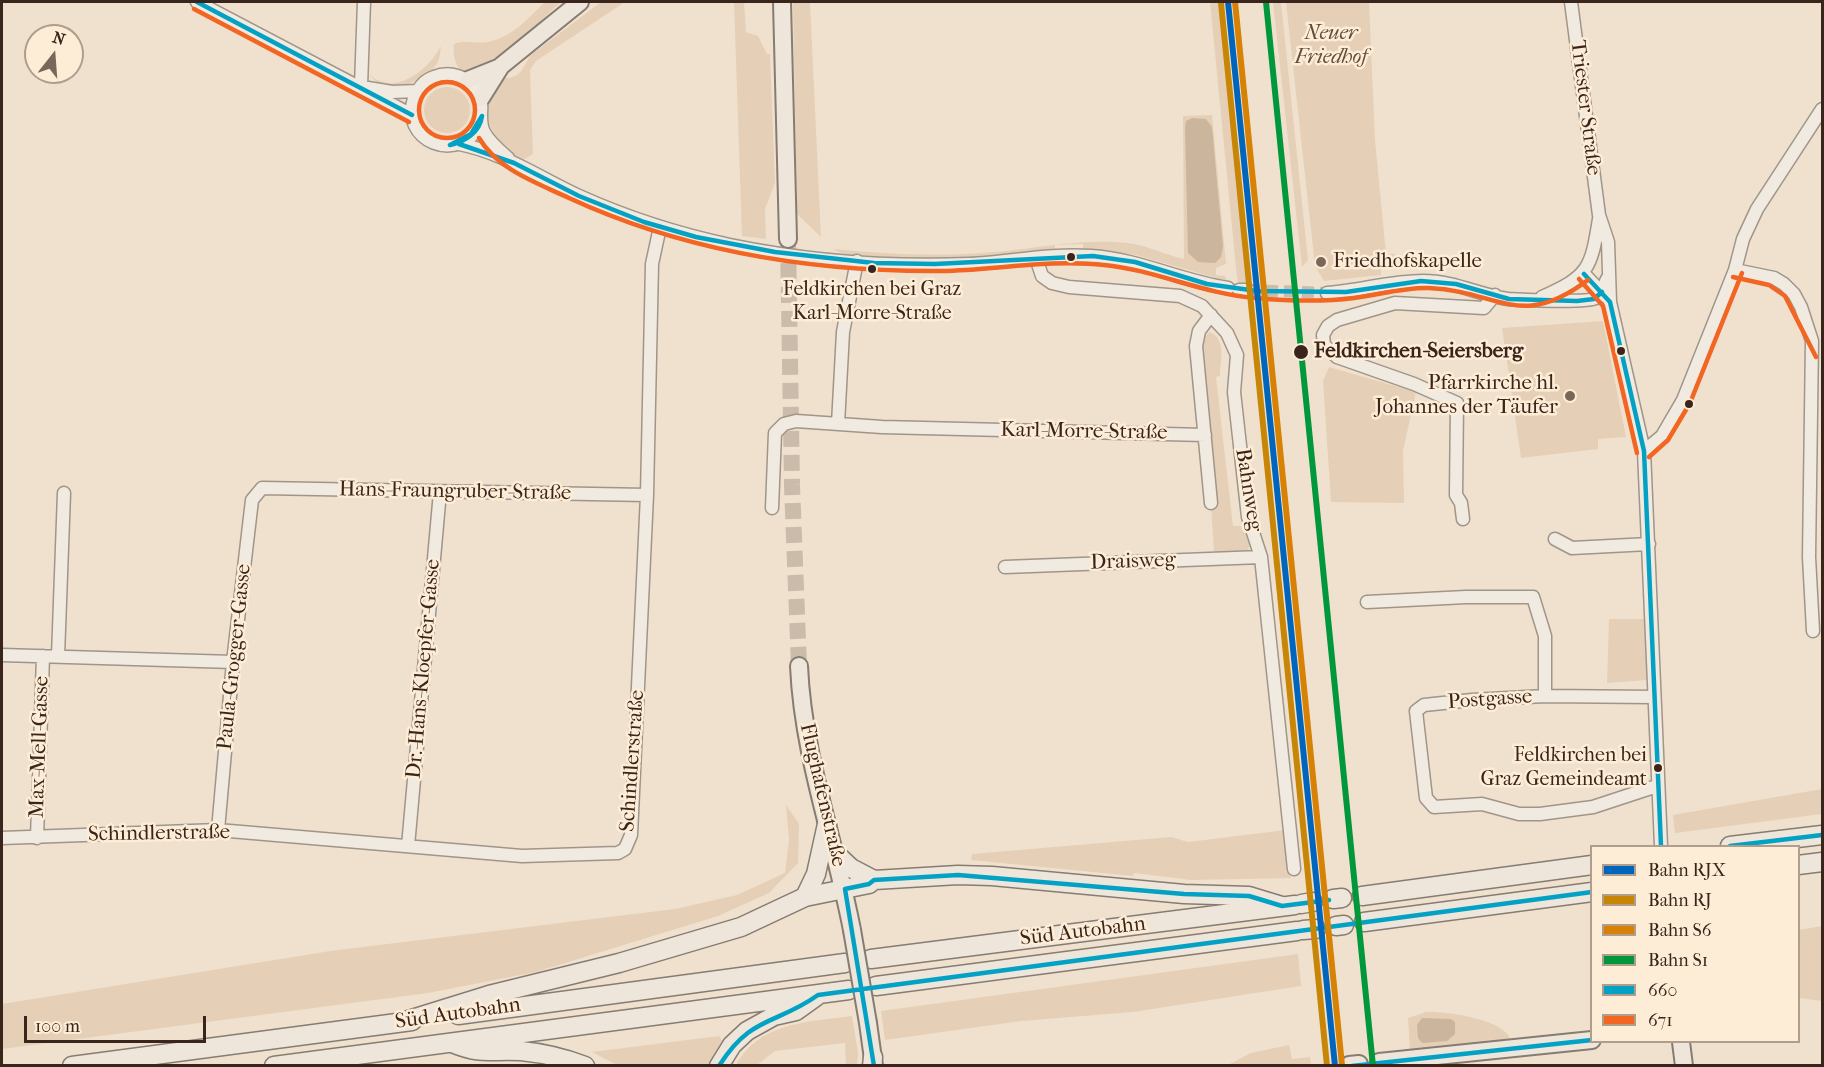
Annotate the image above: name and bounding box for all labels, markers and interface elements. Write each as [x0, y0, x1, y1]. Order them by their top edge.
park label: Neuer Friedhof [1295, 21, 1367, 71]
north arrow [24, 24, 84, 84]
text: N [50, 27, 67, 49]
street label: Triester Straße [1564, 39, 1606, 177]
place label: Friedhofskapelle [1333, 249, 1482, 275]
unlabelled marker [1065, 251, 1077, 263]
marker: Friedhofskapelle [1314, 255, 1328, 269]
marker: Feldkirchen bei Graz Karl-Morre-Straße [866, 263, 878, 275]
place label: Feldkirchen bei Graz Karl-Morre-Straße [783, 278, 961, 325]
place label: Feldkirchen-Seiersberg [1314, 339, 1523, 365]
marker: Feldkirchen-Seiersberg [1292, 343, 1310, 361]
unlabelled marker [1615, 345, 1627, 357]
place label: Pfarrkirche hl. Johannes der Täufer [1375, 371, 1558, 421]
marker: Pfarrkirche hl. Johannes der Täufer [1563, 389, 1577, 403]
unlabelled marker [1683, 398, 1695, 410]
street label: Karl-Morre-Straße [1000, 418, 1168, 446]
street label: Bahnweg [1229, 447, 1267, 533]
street label: Hans-Fraungruber-Straße [339, 477, 571, 507]
street label: Draisweg [1090, 548, 1176, 576]
street label: Dr.-Hans-Kloepfer-Gasse [402, 558, 446, 780]
street label: Paula-Grogger-Gasse [213, 563, 257, 751]
street label: Max-Mell-Gasse [25, 676, 55, 818]
street label: Postgasse [1447, 684, 1533, 716]
street label: Schindlerstraße [615, 689, 651, 833]
street label: Flughafenstraße [793, 721, 851, 869]
place label: Feldkirchen bei Graz Gemeindeamt [1480, 744, 1647, 791]
marker: Feldkirchen bei Graz Gemeindeamt [1652, 762, 1664, 774]
street label: Schindlerstraße [88, 820, 230, 848]
legend [1590, 845, 1800, 1043]
text: Bahn RJX [1648, 860, 1726, 881]
text: Bahn RJ [1648, 890, 1712, 911]
street label: Süd Autobahn [1019, 912, 1147, 952]
text: Bahn S6 [1648, 920, 1712, 941]
text: Bahn S1 [1648, 950, 1708, 971]
text: 660 [1648, 980, 1677, 1001]
street label: Süd Autobahn [394, 993, 522, 1035]
scale bar [27, 1004, 208, 1042]
text: 671 [1648, 1010, 1673, 1031]
text: 100 m [35, 1016, 80, 1037]

